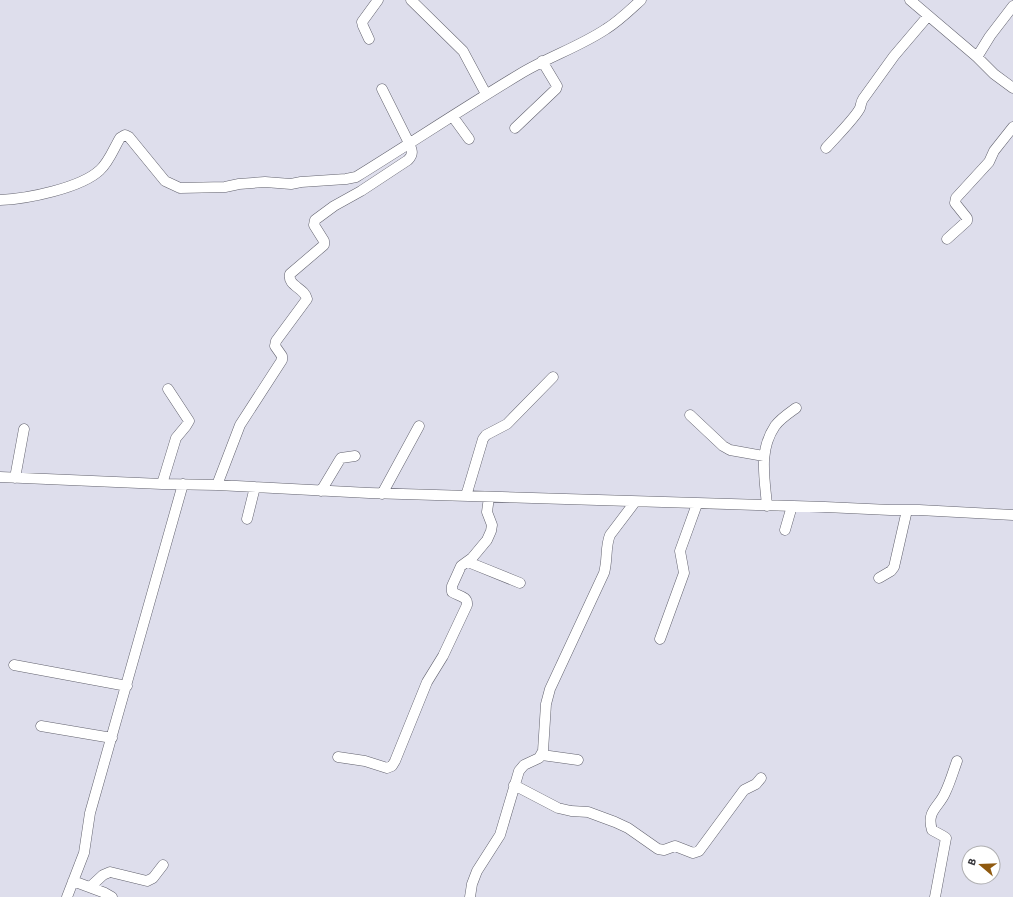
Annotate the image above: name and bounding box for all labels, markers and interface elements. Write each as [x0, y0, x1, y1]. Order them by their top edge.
north arrow [961, 845, 1001, 885]
text: B [964, 856, 980, 867]

